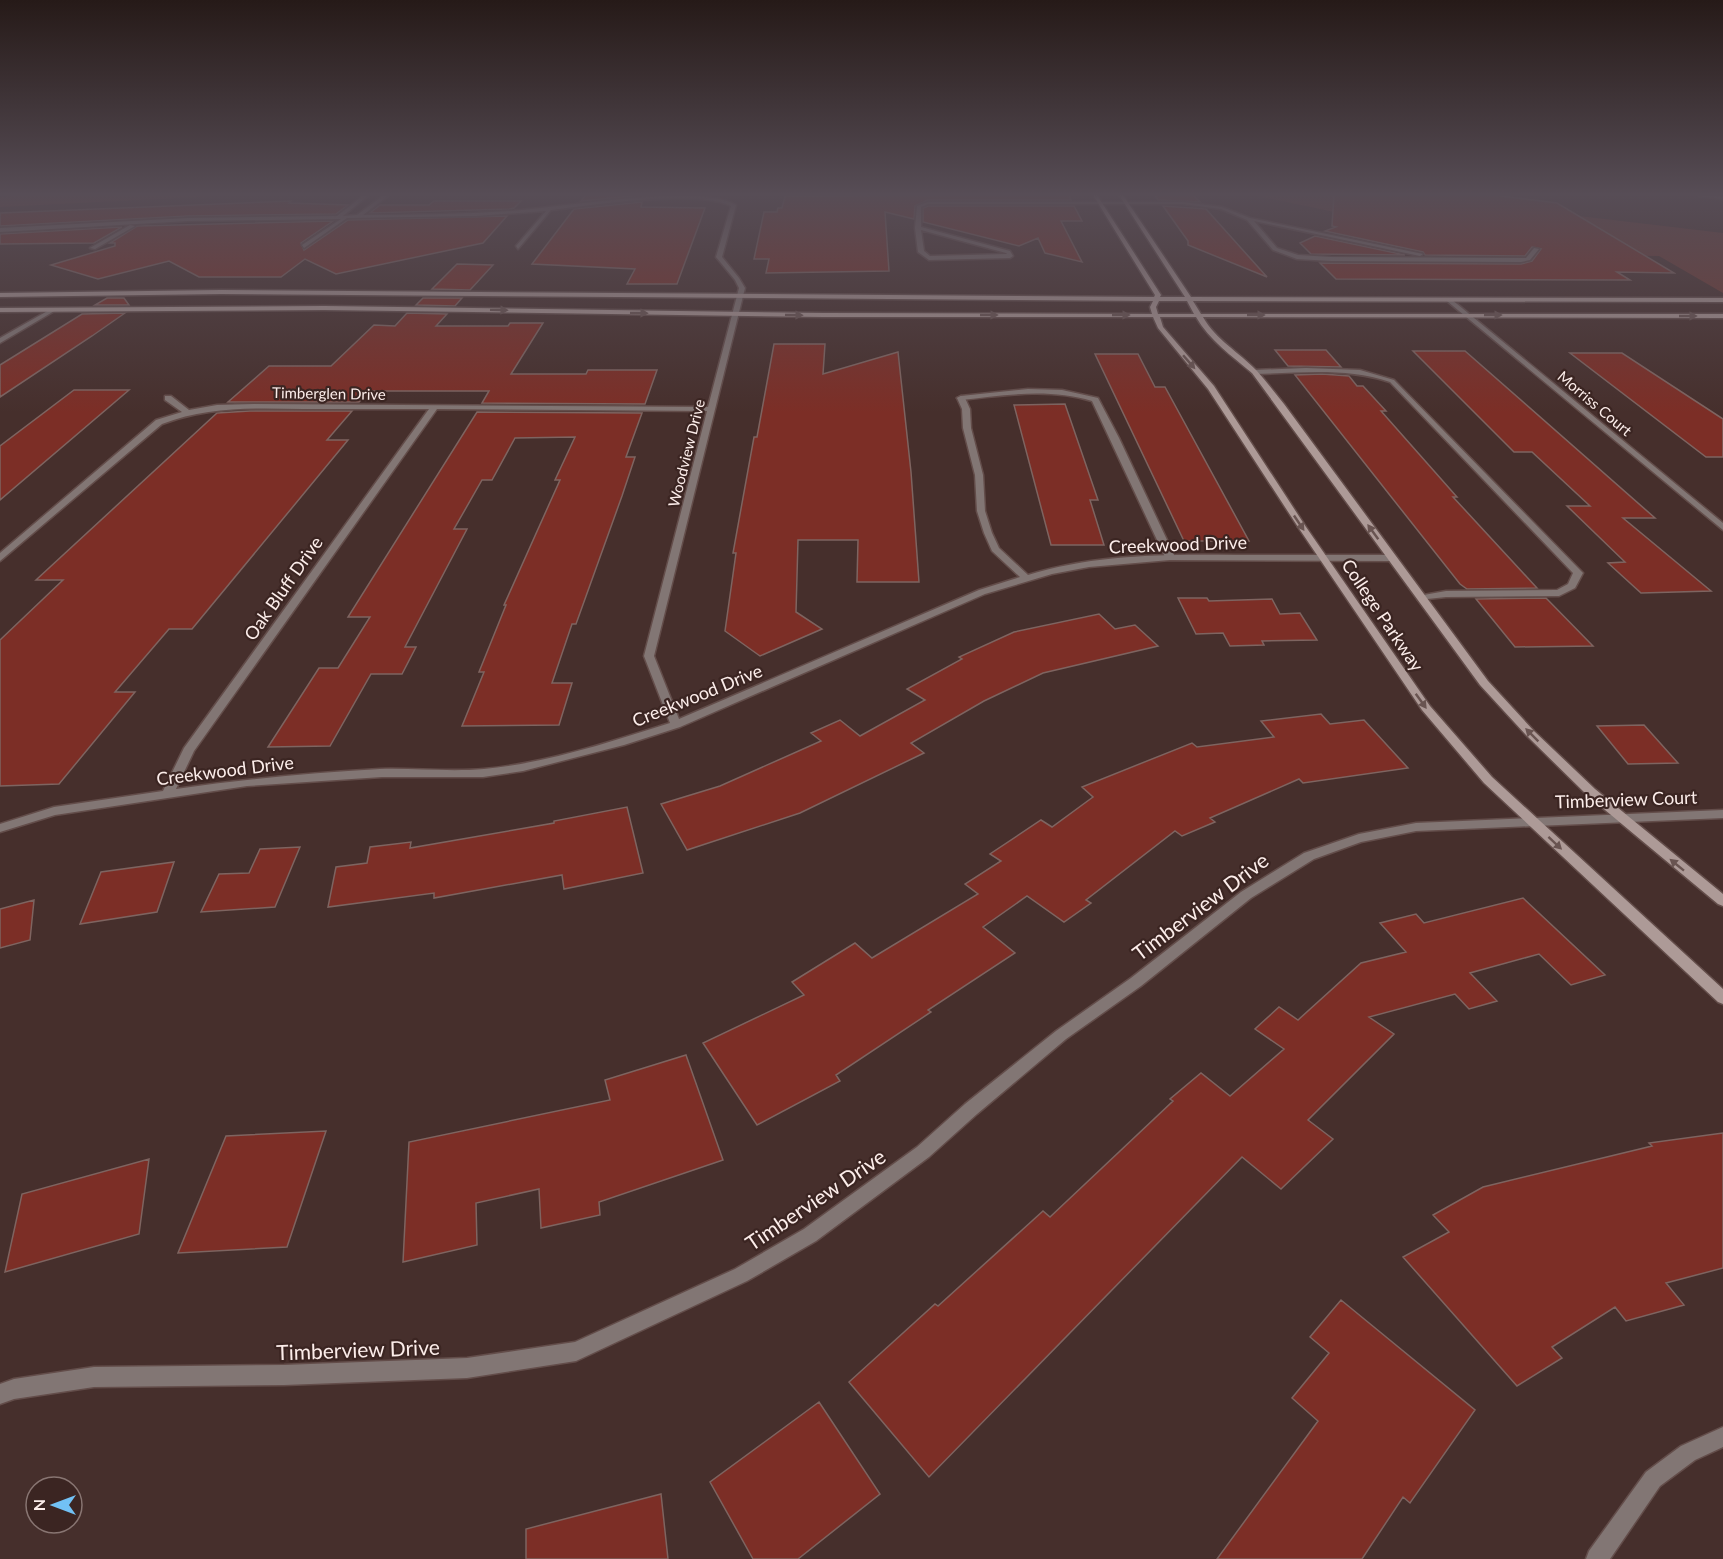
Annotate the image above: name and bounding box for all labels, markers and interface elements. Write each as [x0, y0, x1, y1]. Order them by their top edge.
one-way arrow [490, 305, 509, 315]
one-way arrow [630, 308, 649, 318]
one-way arrow [785, 310, 804, 320]
one-way arrow [980, 310, 999, 320]
one-way arrow [1111, 310, 1130, 320]
one-way arrow [1247, 310, 1266, 320]
one-way arrow [1484, 310, 1503, 320]
one-way arrow [1679, 311, 1698, 321]
one-way arrow [1182, 355, 1196, 370]
street label: Morriss Court [1554, 367, 1636, 440]
street label: Timberglen Drive [272, 383, 386, 403]
street label: Woodview Drive [664, 397, 708, 509]
one-way arrow [1294, 515, 1305, 531]
one-way arrow [1367, 525, 1379, 541]
street label: Creekwood Drive [1108, 531, 1248, 557]
street label: Oak Bluff Drive [239, 532, 327, 644]
street label: College Parkway [1337, 555, 1429, 676]
street label: Creekwood Drive [629, 659, 765, 731]
one-way arrow [1415, 693, 1428, 709]
one-way arrow [1525, 727, 1539, 742]
street label: Creekwood Drive [155, 751, 295, 789]
street label: Timberview Court [1554, 786, 1698, 812]
one-way arrow [1547, 836, 1562, 850]
street label: Timberview Drive [1127, 847, 1273, 965]
one-way arrow [1670, 859, 1685, 871]
street label: Timberview Drive [740, 1143, 890, 1255]
street label: Timberview Drive [276, 1334, 440, 1364]
north arrow [24, 1475, 84, 1535]
text: N [29, 1499, 48, 1511]

